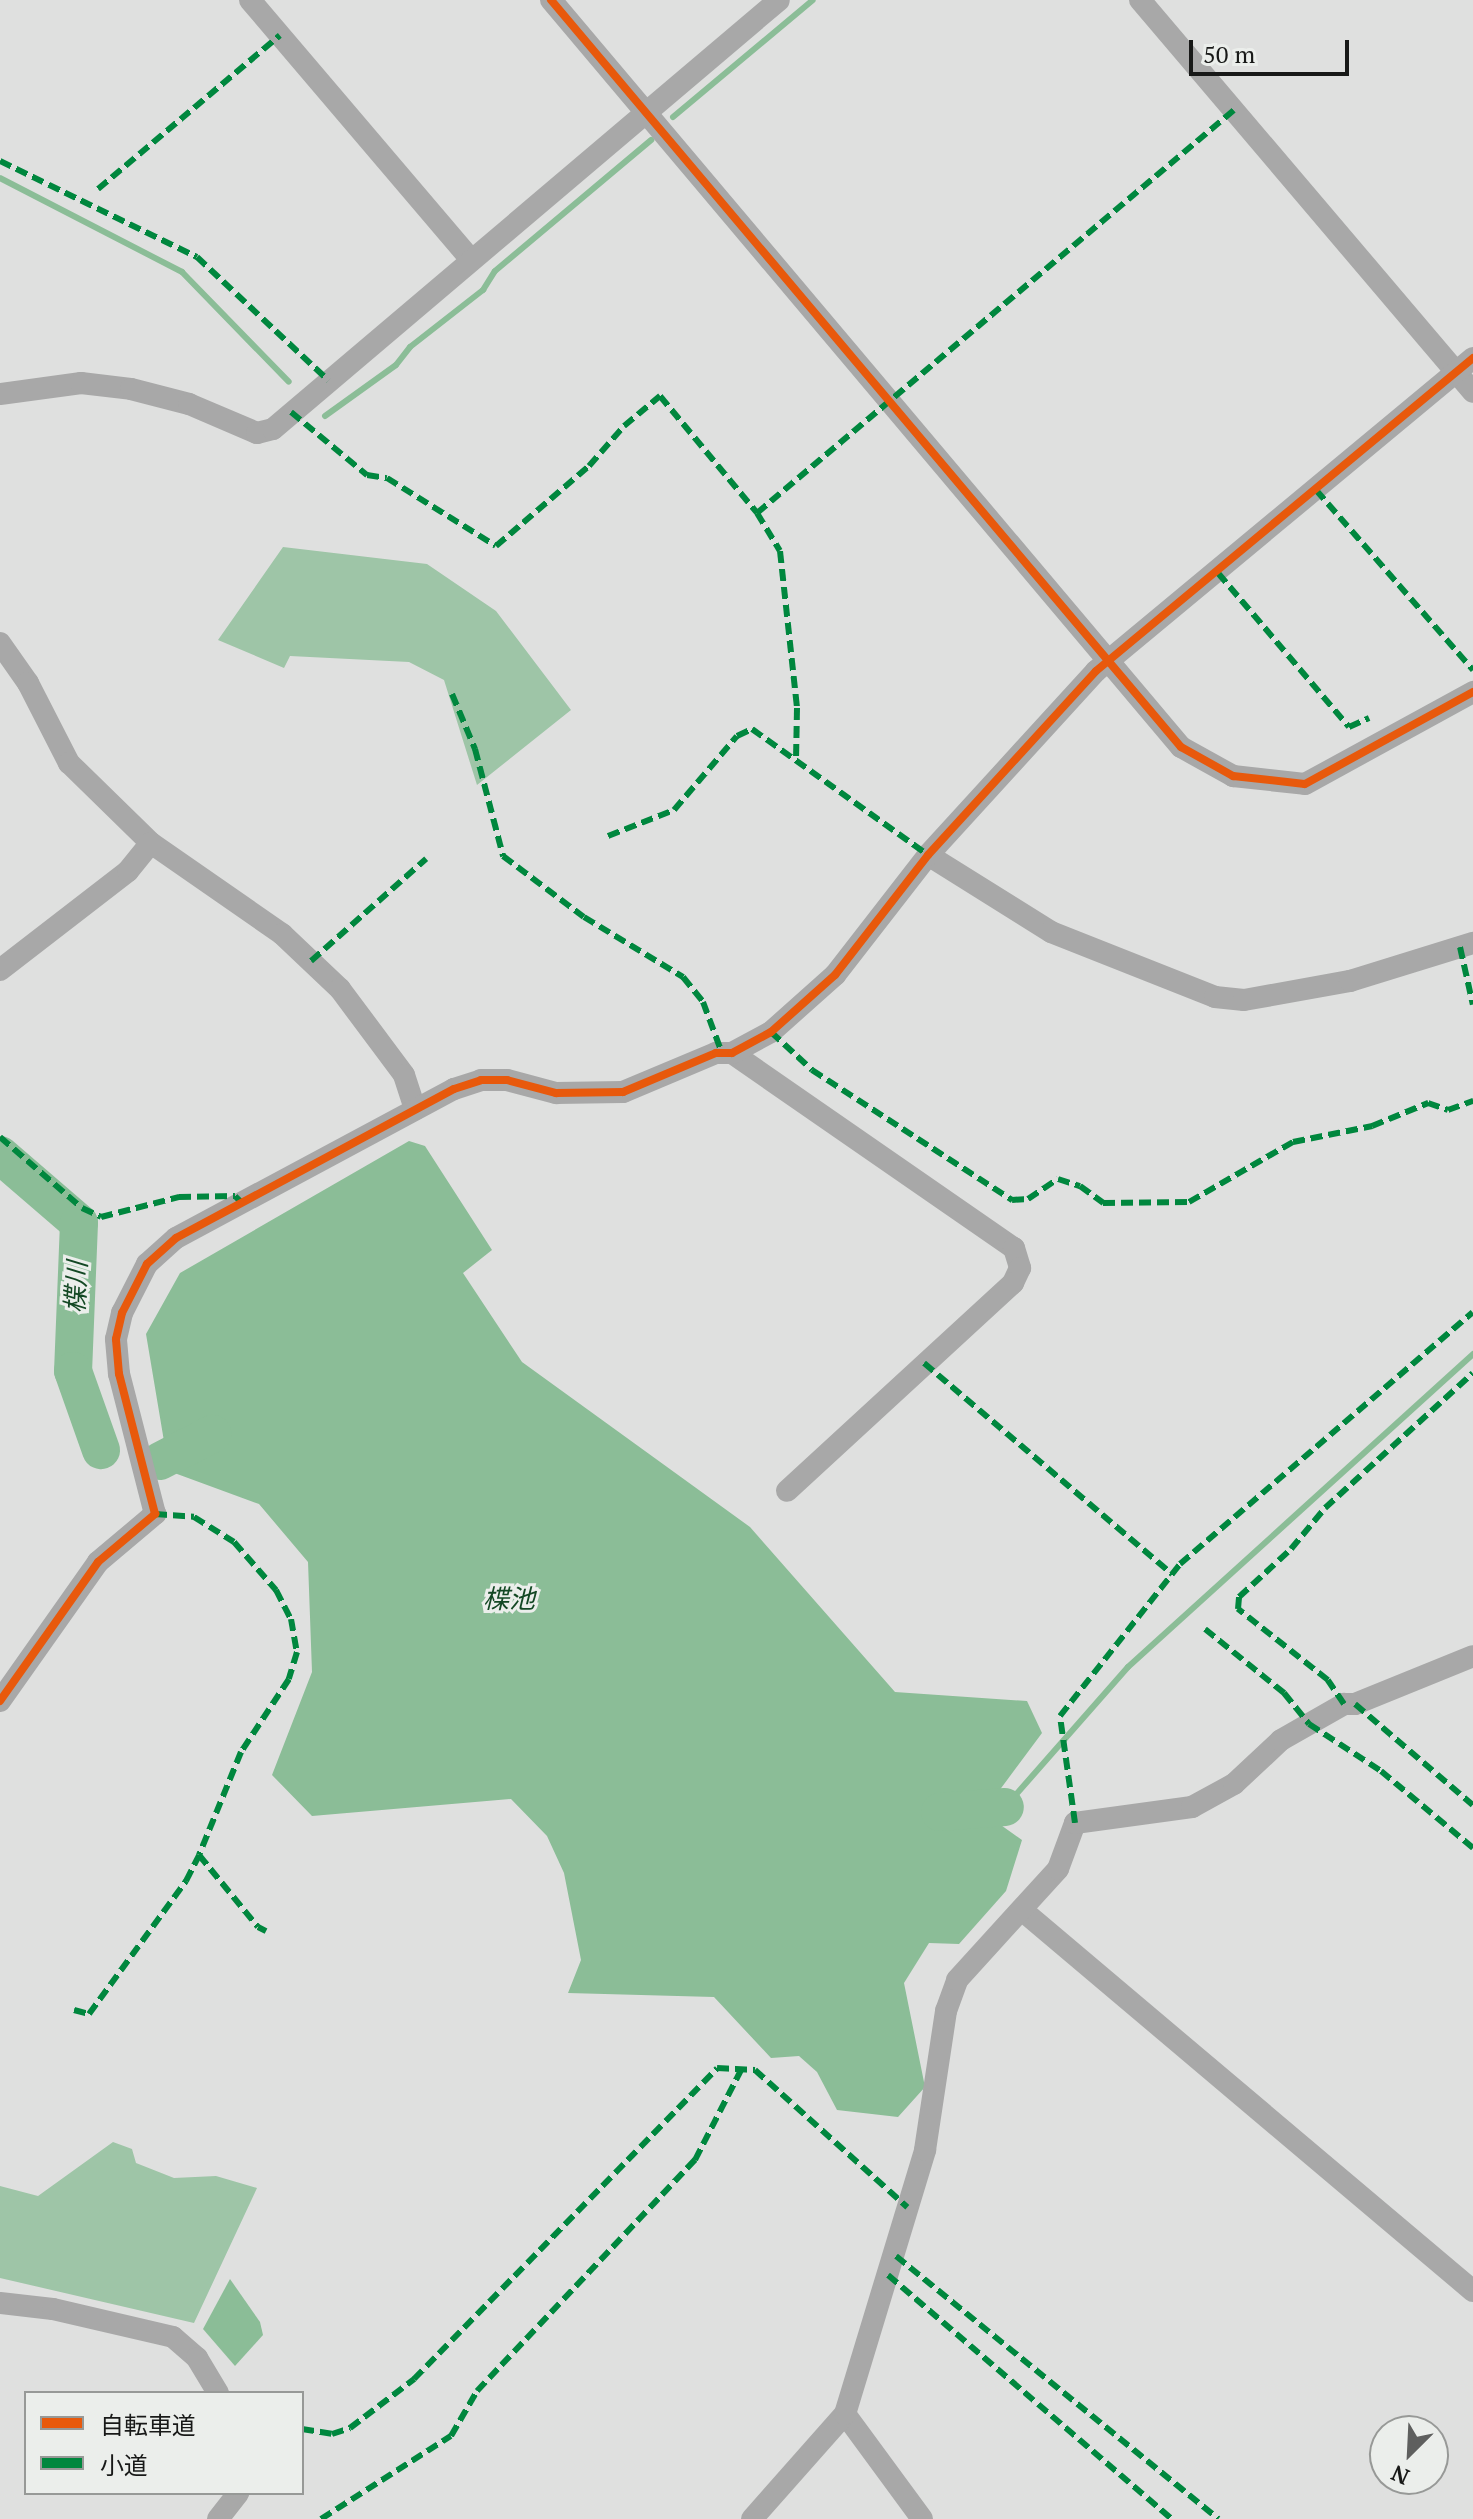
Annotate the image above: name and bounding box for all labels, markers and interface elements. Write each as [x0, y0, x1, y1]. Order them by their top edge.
scale bar [1193, 24, 1353, 74]
text: 50 m [1203, 38, 1255, 70]
water label: 楪川 [59, 1260, 93, 1314]
water label: 楪池 [483, 1583, 535, 1615]
legend [24, 2391, 304, 2495]
text: 自転車道 [100, 2409, 196, 2441]
north arrow [1369, 2415, 1449, 2495]
text: 小道 [100, 2449, 148, 2481]
text: N [1386, 2459, 1413, 2492]

